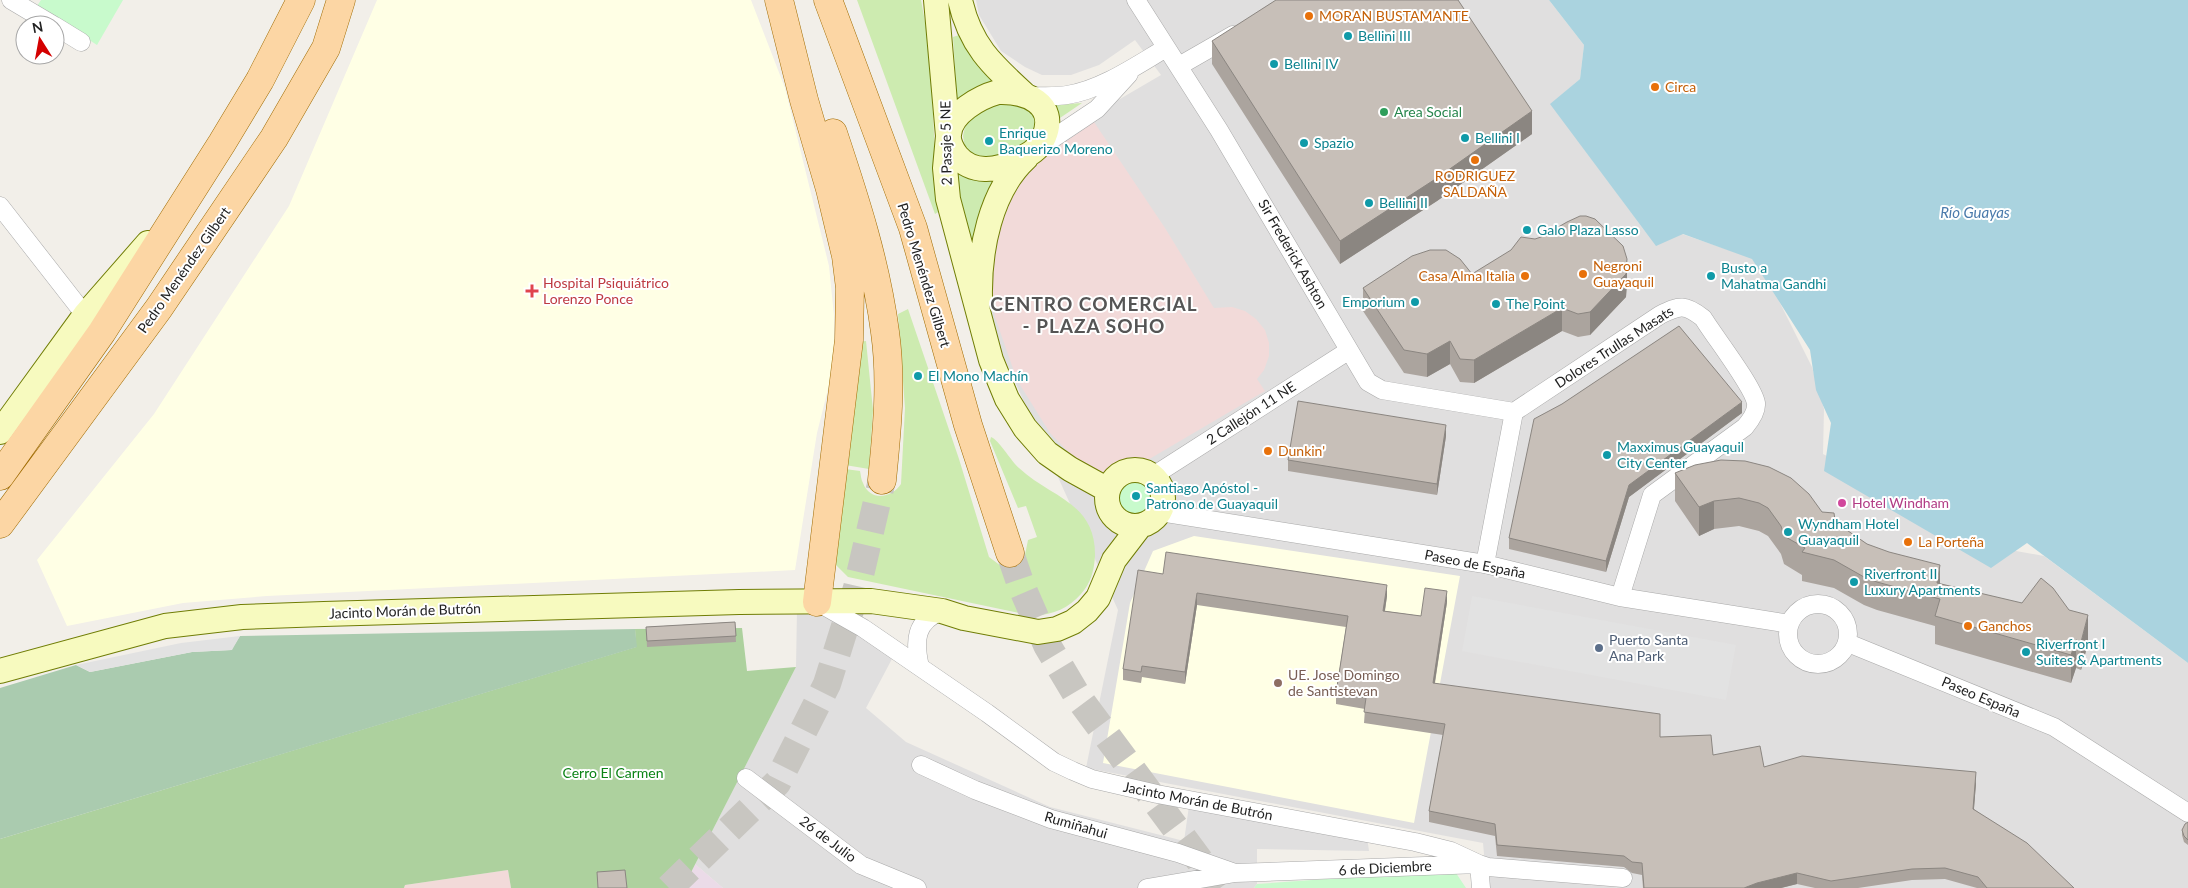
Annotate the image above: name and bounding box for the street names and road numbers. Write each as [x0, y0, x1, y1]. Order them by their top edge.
street label: 2 Pasaje 5 NE [936, 101, 955, 185]
street label: Sir Frederick Ashton [1255, 196, 1332, 311]
street label: Pedro Menéndez Gilbert [894, 201, 955, 349]
street label: Pedro Menéndez Gilbert [134, 203, 234, 336]
street label: Dolores Trullas Masats [1551, 302, 1676, 391]
street label: 2 Callejón 11 NE [1203, 377, 1299, 448]
street label: Paseo de España [1423, 545, 1527, 582]
street label: Jacinto Morán de Butrón [329, 599, 481, 622]
street label: Paseo España [1939, 672, 2023, 721]
street label: Jacinto Morán de Butrón [1122, 778, 1274, 823]
street label: Rumiñahui [1043, 807, 1110, 842]
street label: 26 de Julio [797, 812, 860, 865]
street label: 6 de Diciembre [1338, 857, 1432, 878]

